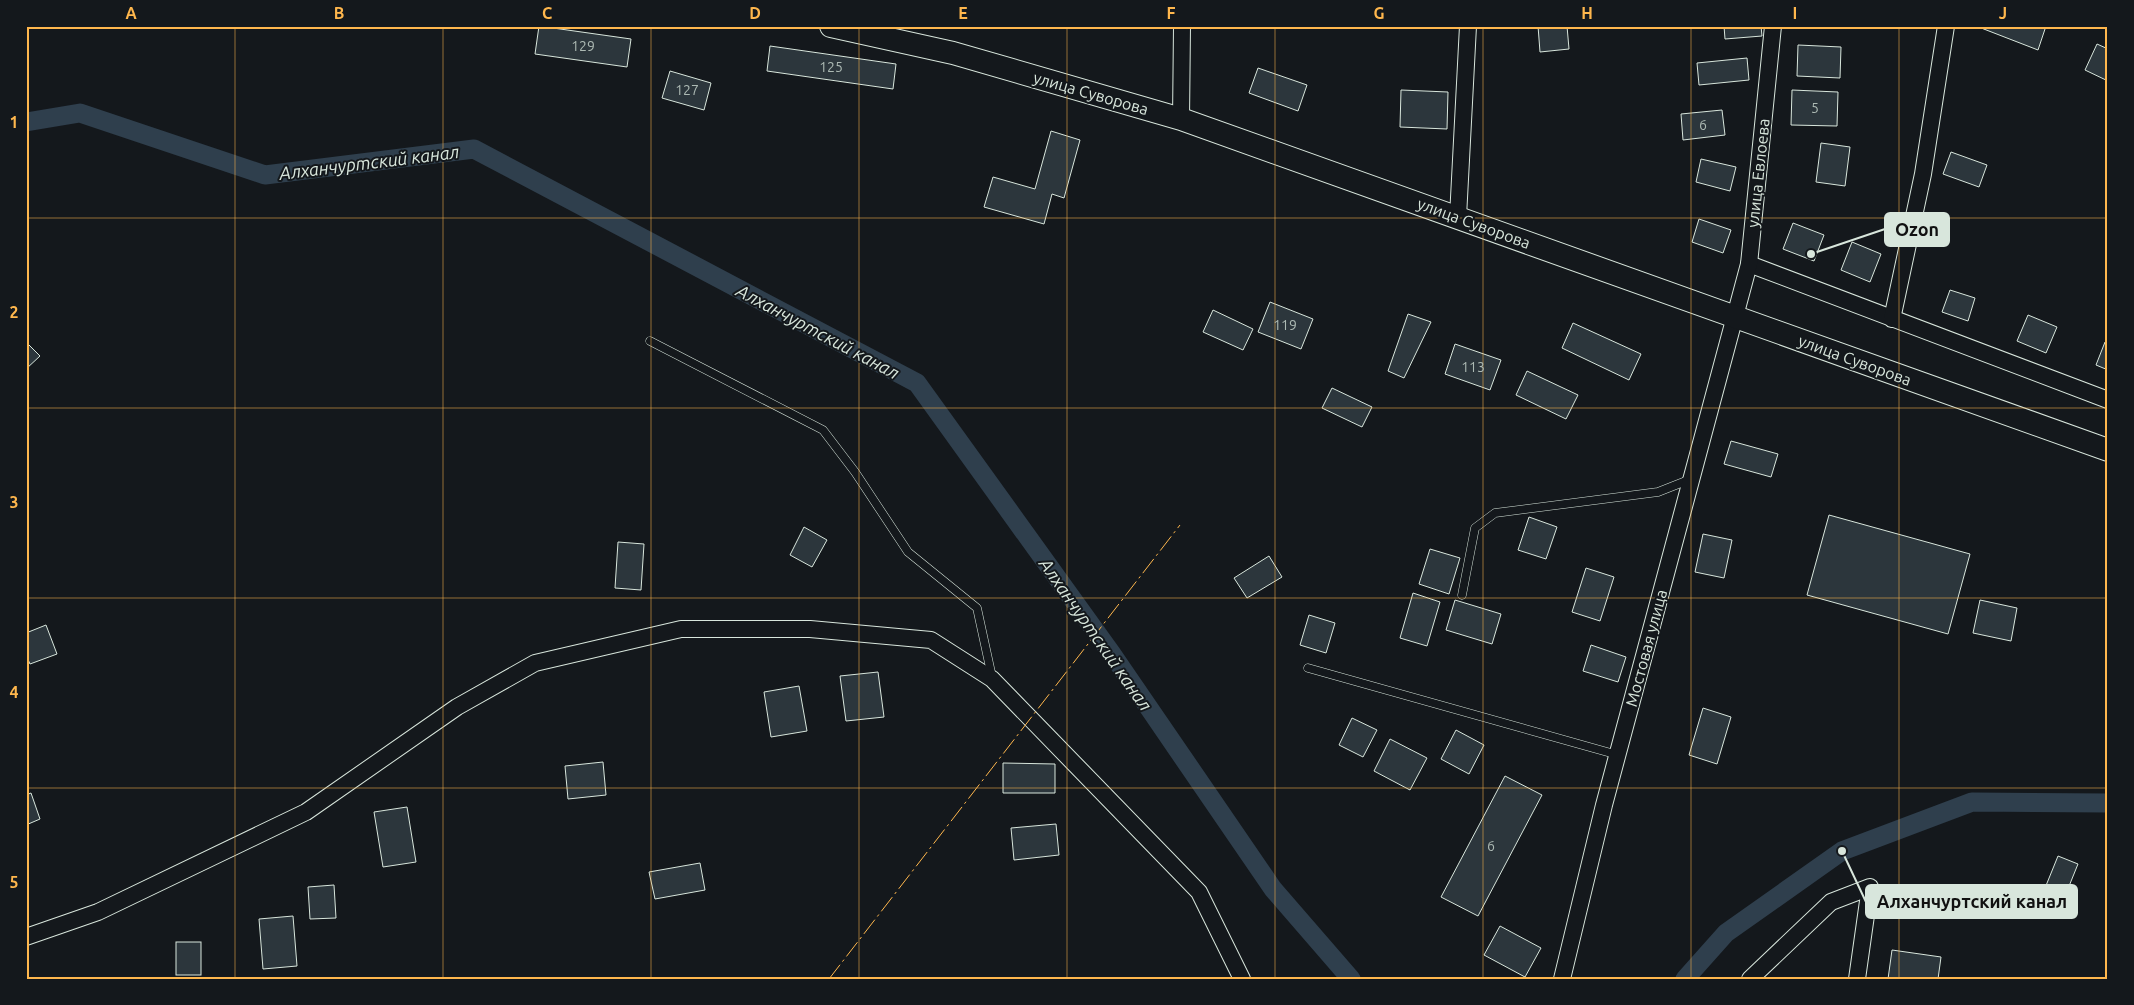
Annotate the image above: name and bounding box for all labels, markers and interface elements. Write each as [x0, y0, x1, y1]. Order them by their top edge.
text: A [125, 4, 137, 22]
text: B [334, 4, 344, 22]
text: C [542, 4, 552, 22]
text: D [749, 4, 761, 22]
text: E [958, 4, 968, 22]
text: F [1167, 4, 1176, 22]
text: G [1373, 4, 1385, 22]
text: H [1581, 4, 1593, 22]
text: I [1793, 4, 1797, 22]
text: J [1999, 4, 2007, 22]
house number: 129 [571, 38, 595, 54]
house number: 125 [819, 59, 843, 75]
street label: улица Суворова [1031, 68, 1151, 118]
house number: 127 [675, 82, 699, 98]
house number: 5 [1811, 100, 1819, 116]
text: 1 [9, 113, 19, 131]
house number: 6 [1699, 117, 1707, 133]
street label: улица Евлоева [1743, 117, 1773, 229]
water label: Алханчуртский канал [277, 141, 460, 183]
street label: улица Суворова [1415, 194, 1533, 252]
callout: Ozon [1885, 213, 1949, 246]
text: Ozon [1895, 219, 1939, 239]
water label: Алханчуртский канал [732, 279, 903, 382]
text: 2 [9, 303, 19, 321]
house number: 119 [1273, 317, 1297, 333]
street label: улица Суворова [1796, 331, 1914, 389]
house number: 113 [1461, 359, 1485, 375]
text: 3 [9, 493, 19, 511]
water label: Алханчуртский канал [1035, 553, 1156, 714]
street label: Мостовая улица [1622, 587, 1670, 709]
text: 4 [9, 683, 19, 701]
house number: 6 [1487, 838, 1495, 854]
text: 5 [9, 873, 19, 891]
callout: Алханчуртский канал [1866, 885, 2077, 918]
text: Алханчуртский канал [1877, 891, 2067, 911]

